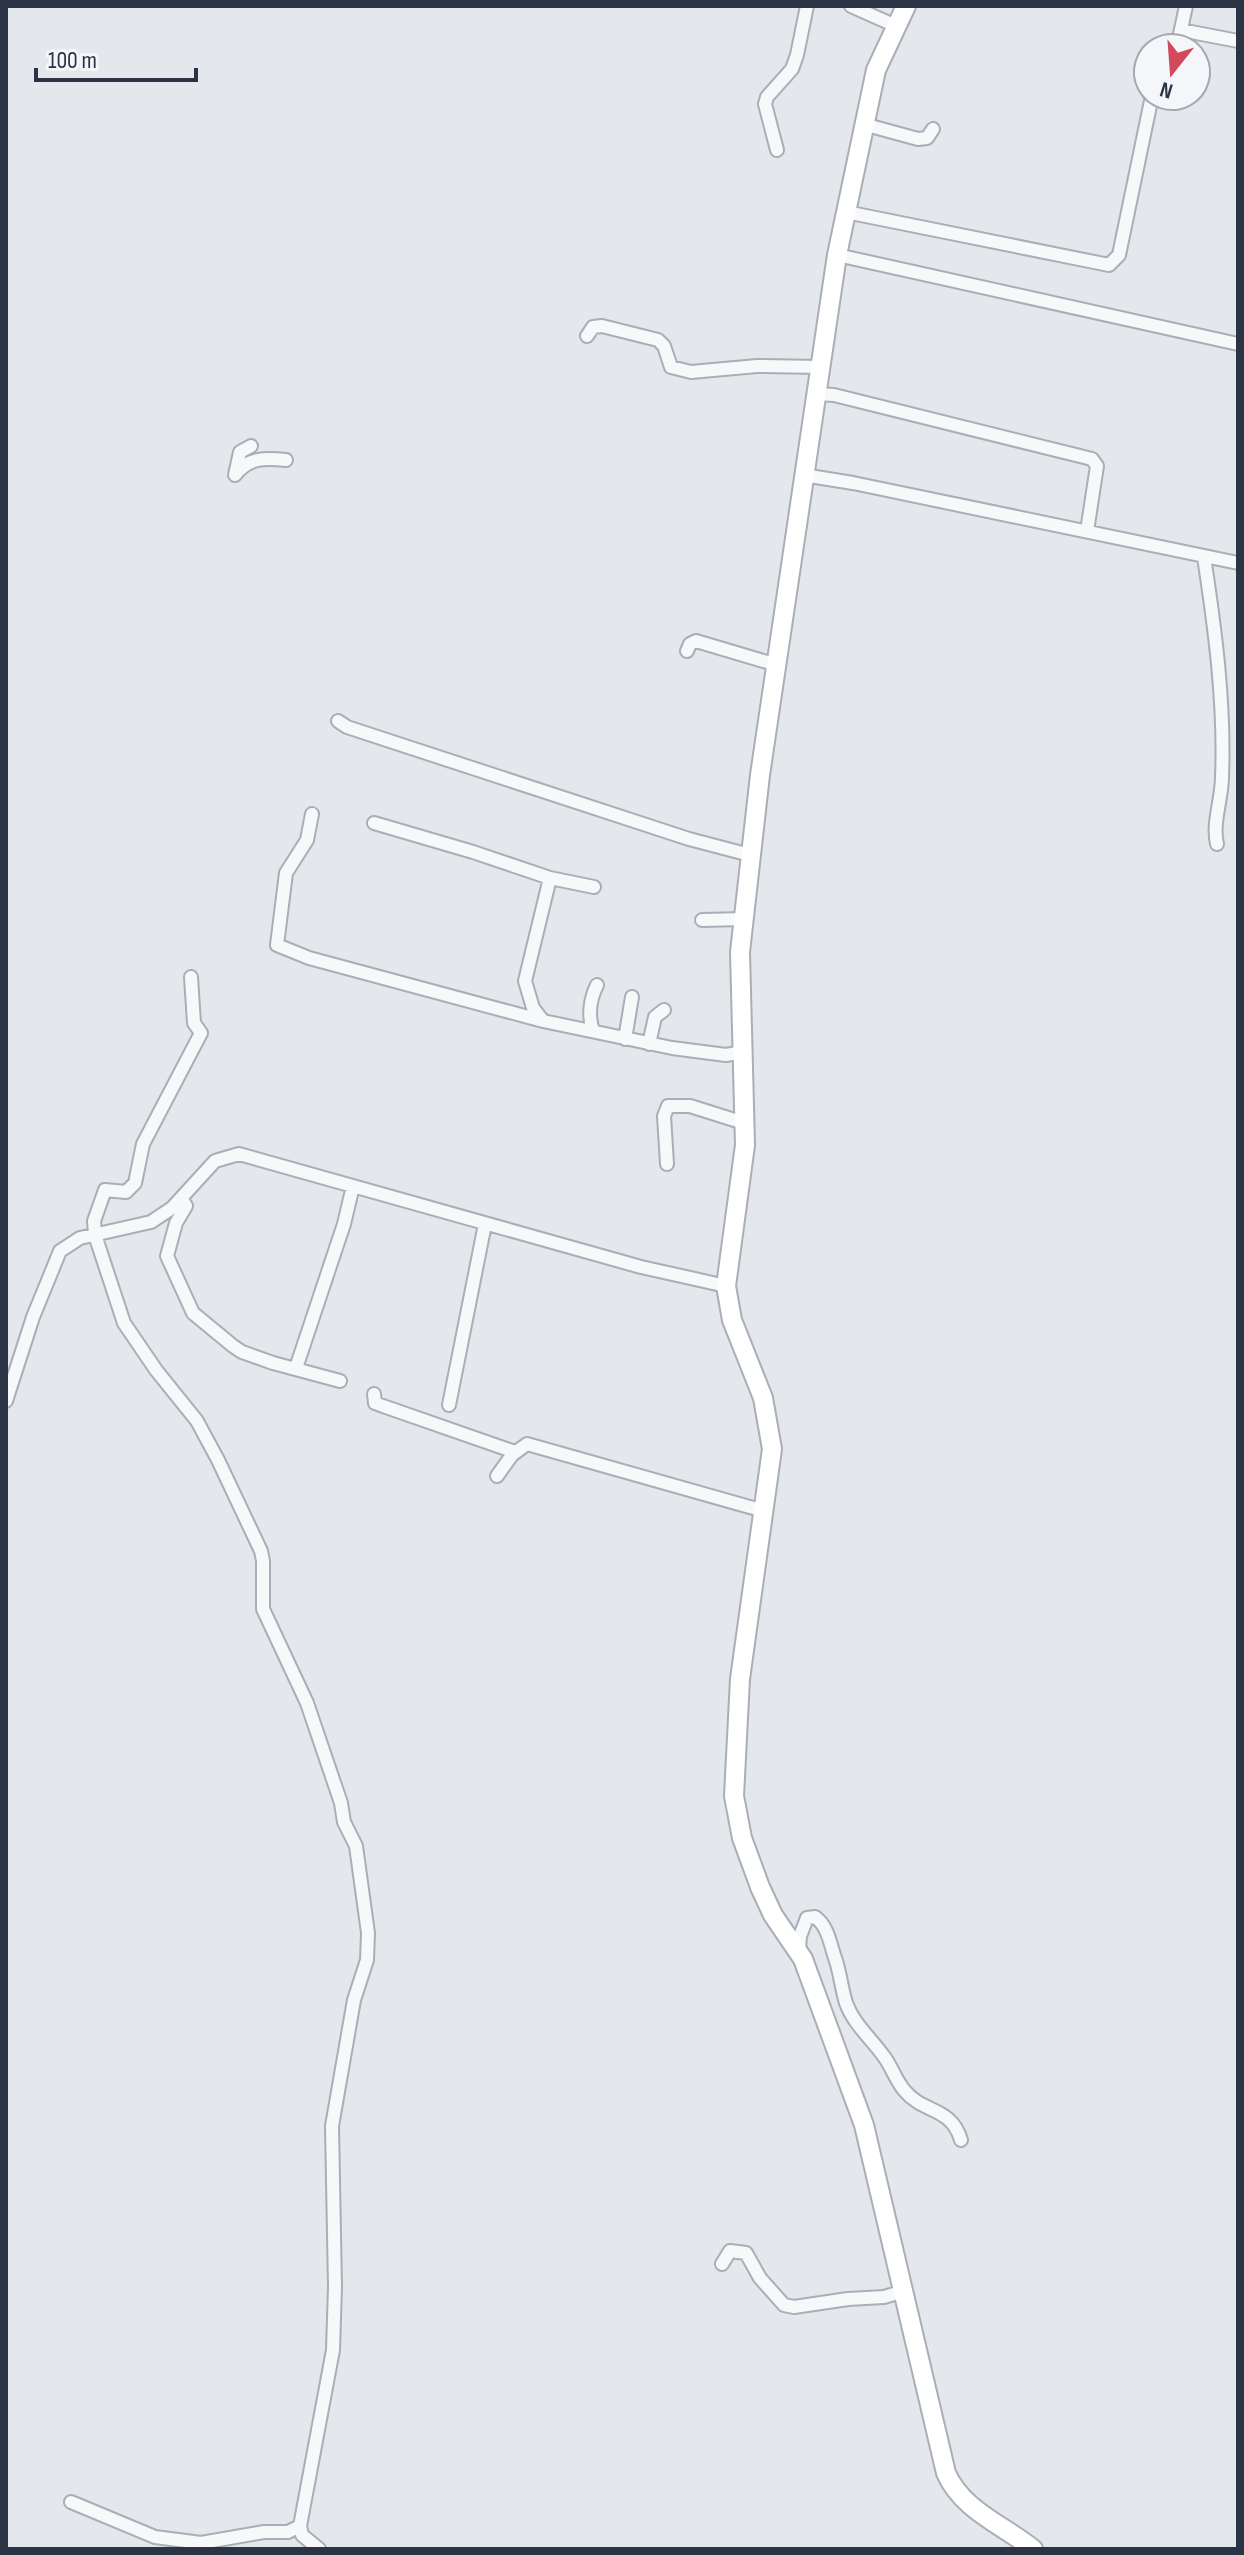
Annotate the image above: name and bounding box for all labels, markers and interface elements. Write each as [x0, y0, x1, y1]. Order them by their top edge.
scale bar [36, 32, 196, 82]
north arrow [1132, 32, 1212, 112]
text: 100 m [48, 46, 97, 75]
text: N [1157, 75, 1176, 104]

